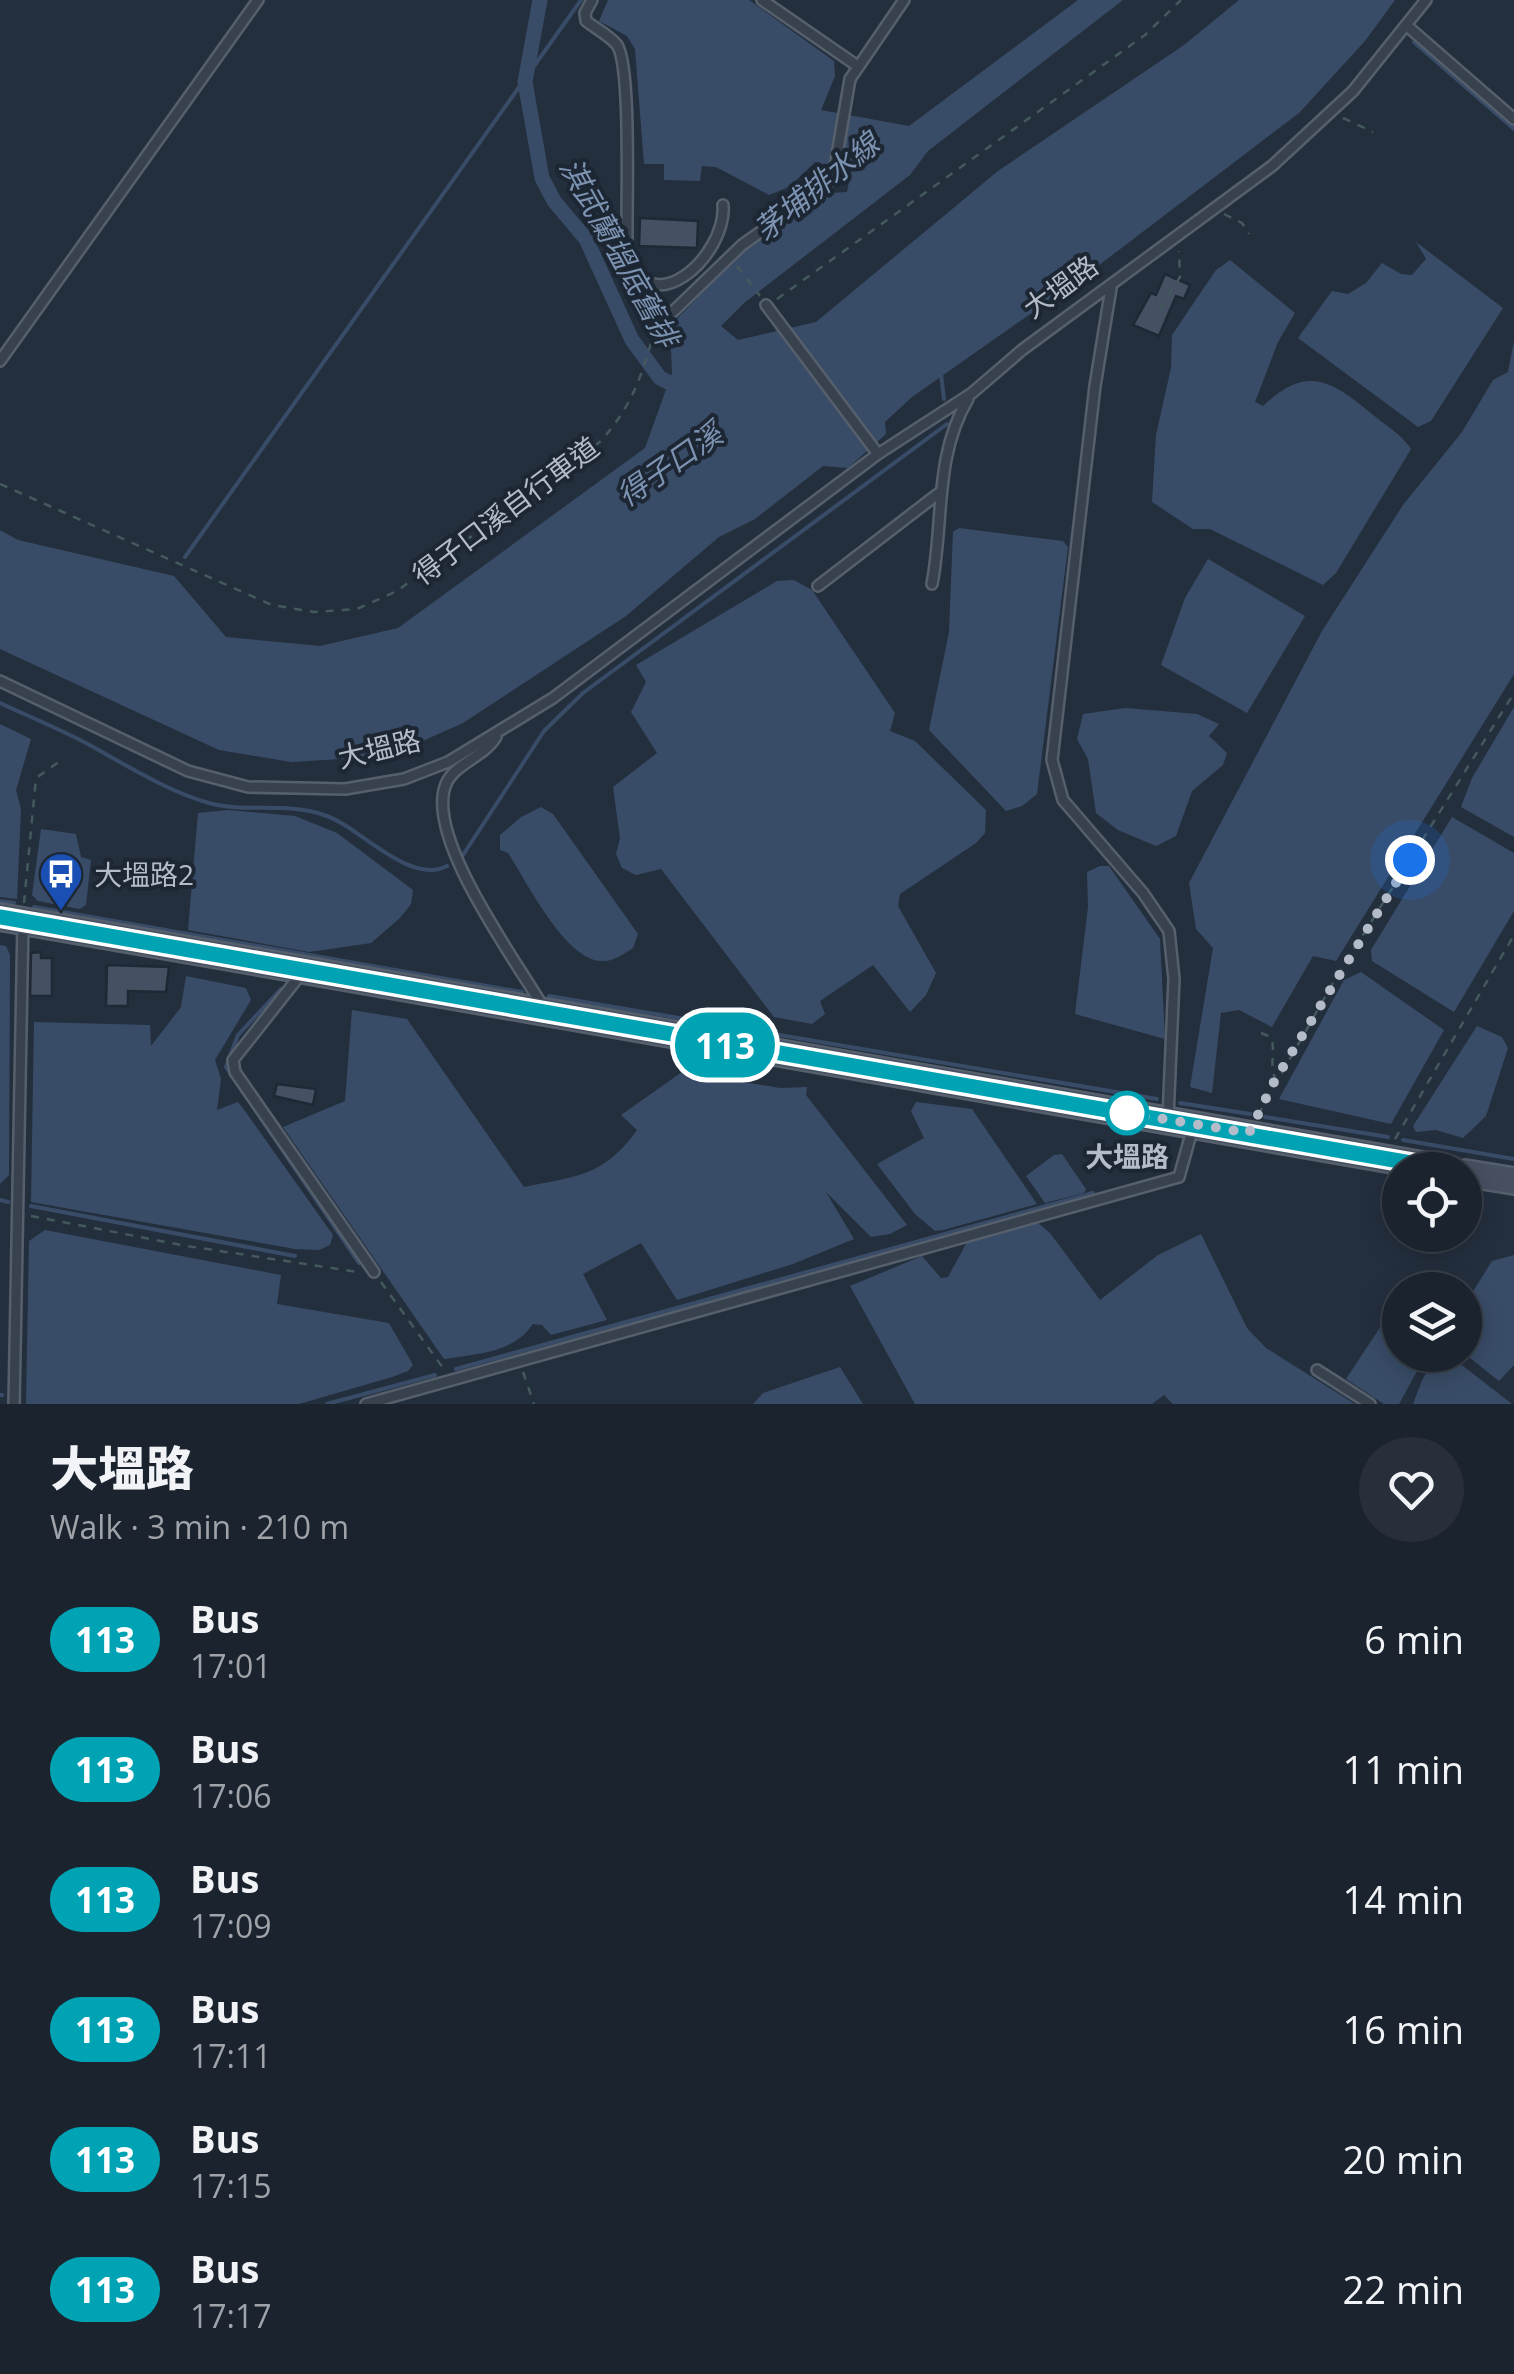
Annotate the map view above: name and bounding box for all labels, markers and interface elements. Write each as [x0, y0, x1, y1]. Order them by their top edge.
water label: 茅埔排水線 [745, 121, 890, 249]
water label: 淇武蘭塭底舊排 [551, 150, 691, 357]
street label: 大塭路 [1015, 246, 1105, 326]
water label: 得子口溪 [608, 410, 733, 515]
street label: 得子口溪自行車道 [404, 427, 606, 593]
street label: 大塭路 [334, 720, 424, 776]
your location [1385, 835, 1435, 885]
bus stop icon: 大塭路2 [38, 851, 84, 912]
place label: 大塭路2 [94, 855, 194, 893]
line badge: 113 [668, 1012, 782, 1078]
text: 113 [695, 1022, 755, 1069]
marker: 大塭路 [1106, 1092, 1148, 1134]
place label: 大塭路 [1085, 1137, 1169, 1175]
map controls [1382, 1152, 1482, 1372]
button: locate [1382, 1152, 1482, 1252]
button: layers [1382, 1272, 1482, 1372]
text: 大塭路 [50, 1435, 194, 1500]
button: heart [1359, 1437, 1464, 1542]
text: Walk · 3 min · 210 m [50, 1505, 349, 1548]
text: Bus [190, 1592, 259, 1644]
text: 6 min [1364, 1613, 1464, 1665]
text: 113 [75, 1616, 135, 1663]
text: 17:01 [190, 1644, 272, 1687]
text: Bus [190, 1722, 259, 1774]
text: 11 min [1343, 1743, 1464, 1795]
text: 113 [75, 1746, 135, 1793]
text: 17:06 [190, 1774, 272, 1817]
text: Bus [190, 1852, 259, 1904]
text: 14 min [1343, 1873, 1464, 1925]
text: 113 [75, 1876, 135, 1923]
text: 17:09 [190, 1904, 272, 1947]
text: Bus [190, 1982, 259, 2034]
text: 16 min [1343, 2003, 1464, 2055]
text: 113 [75, 2006, 135, 2053]
text: 17:11 [190, 2034, 272, 2077]
text: Bus [190, 2112, 259, 2164]
text: 20 min [1343, 2133, 1464, 2185]
text: 113 [75, 2136, 135, 2183]
text: 17:15 [190, 2164, 272, 2207]
text: Bus [190, 2242, 259, 2294]
text: 22 min [1343, 2263, 1464, 2315]
text: 113 [75, 2266, 135, 2313]
text: 17:17 [190, 2294, 272, 2337]

